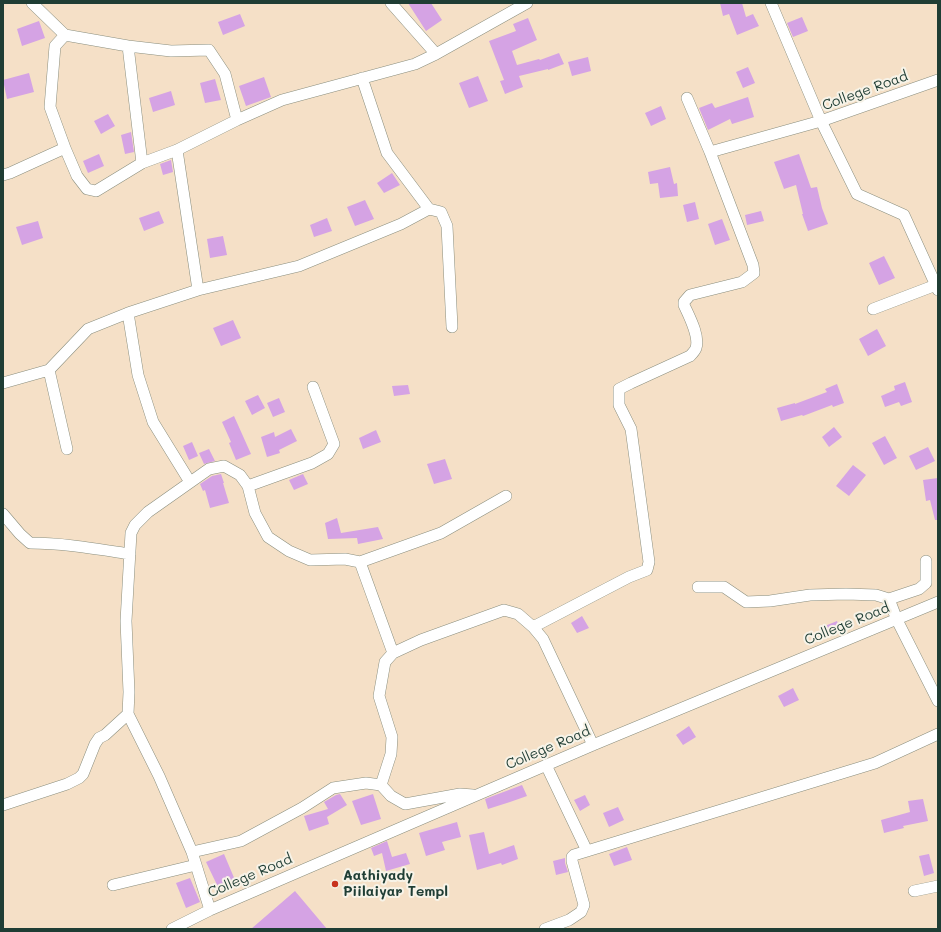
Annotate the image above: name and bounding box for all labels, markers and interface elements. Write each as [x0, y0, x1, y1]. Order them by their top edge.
street label: College Road [820, 68, 910, 114]
street label: College Road [802, 599, 892, 649]
street label: College Road [503, 723, 593, 773]
street label: College Road [205, 851, 295, 901]
place label: Aathiyady Piilaiyar Templ [343, 868, 448, 900]
marker: Aathiyady Piilaiyar Templ [330, 879, 340, 889]

